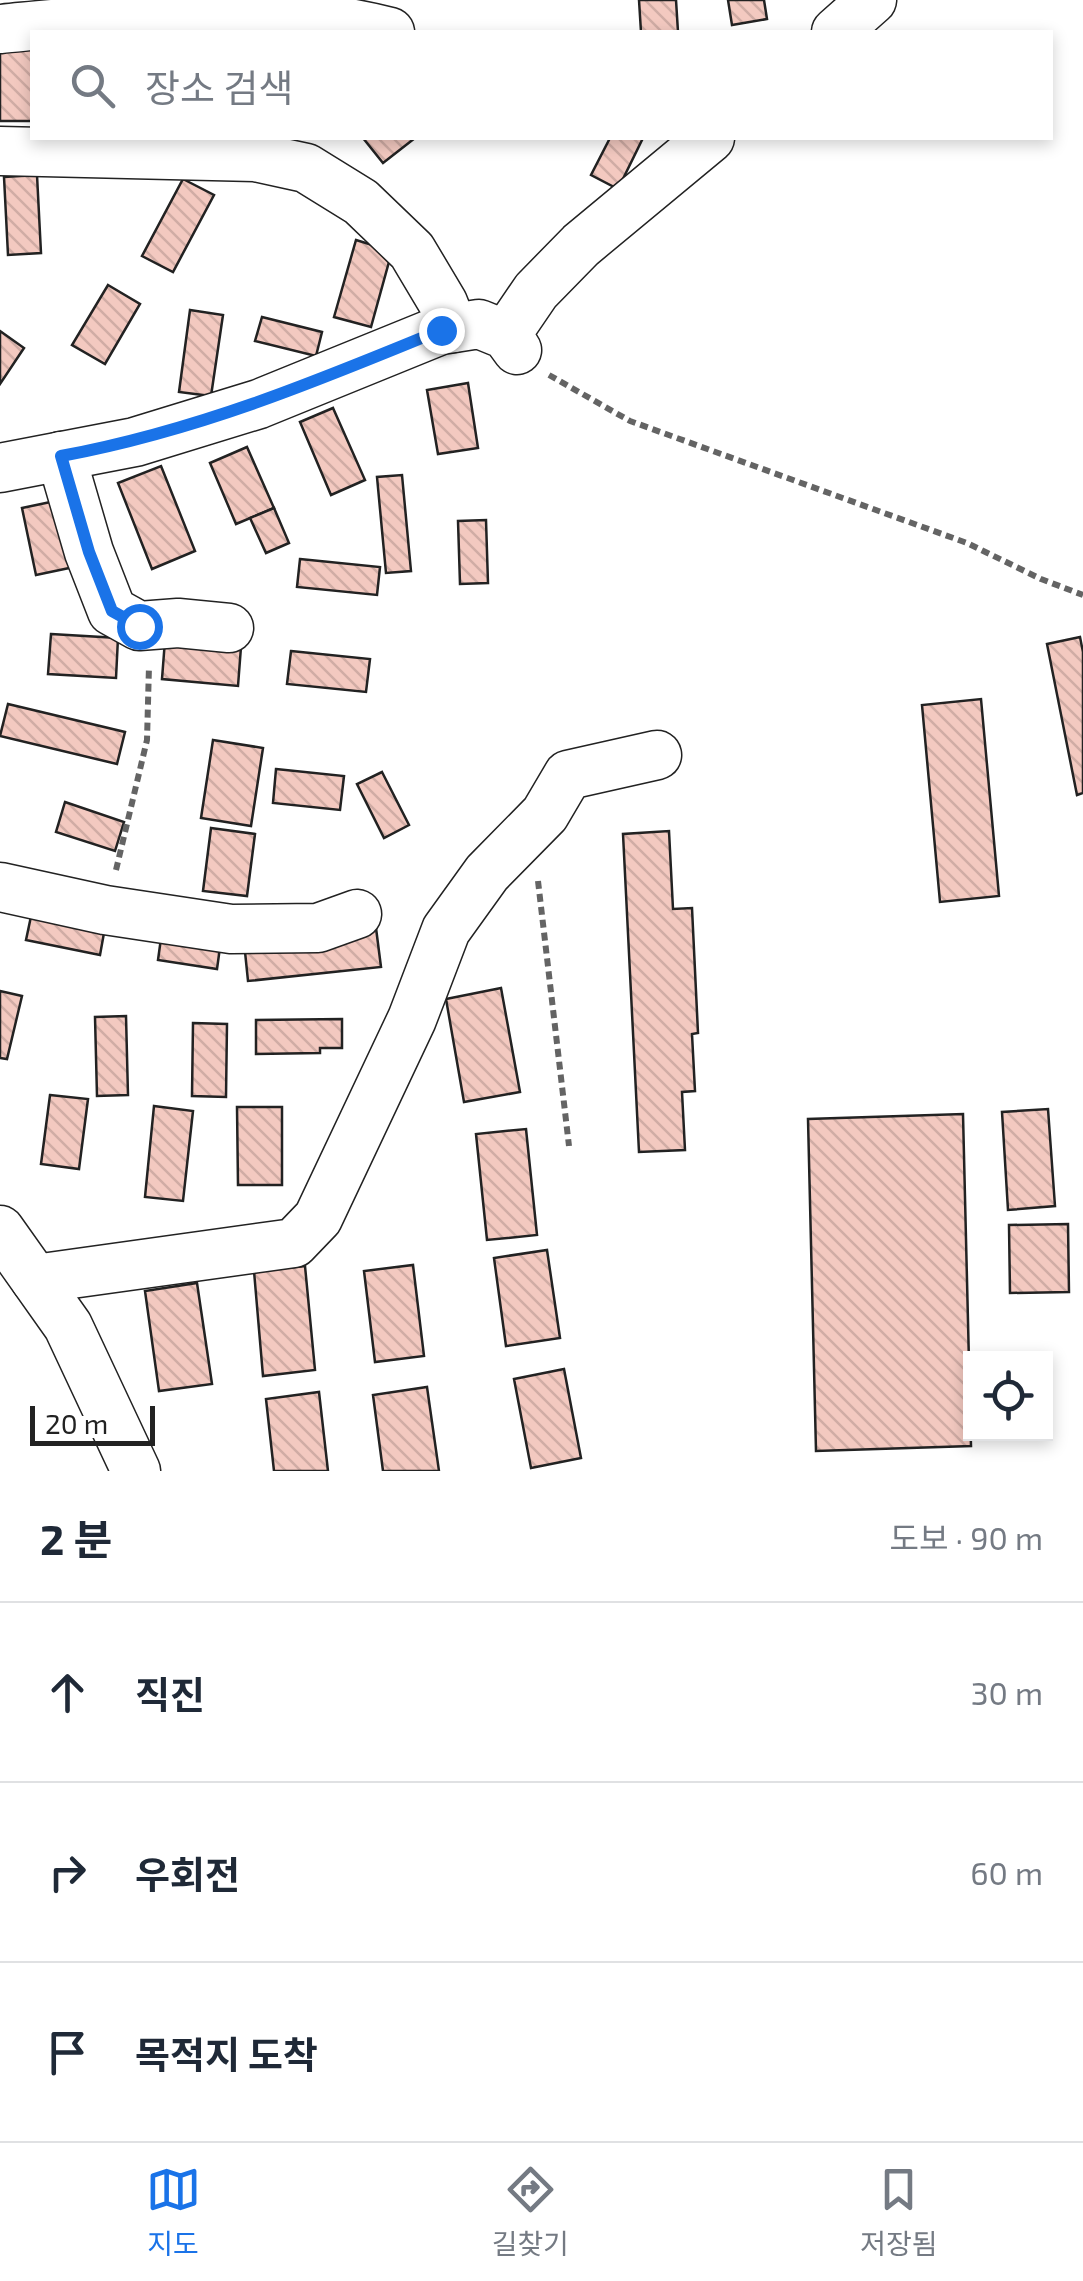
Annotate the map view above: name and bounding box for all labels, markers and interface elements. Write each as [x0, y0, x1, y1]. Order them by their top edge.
search box [30, 30, 1053, 140]
icon: search [65, 58, 120, 113]
text: 장소 검색 [145, 64, 293, 110]
route end [419, 308, 465, 354]
route start [117, 604, 163, 650]
map controls [963, 1351, 1053, 1441]
button: locate [963, 1351, 1053, 1441]
scale bar [30, 1401, 155, 1446]
text: 20 m [45, 1406, 108, 1440]
text: 2 분 [40, 1513, 112, 1563]
text: 도보 · 90 m [890, 1518, 1043, 1556]
icon: ahead [40, 1665, 95, 1720]
text: 직진 [135, 1671, 205, 1717]
text: 30 m [971, 1673, 1043, 1711]
icon: right [40, 1845, 95, 1900]
text: 우회전 [135, 1851, 240, 1897]
text: 60 m [970, 1853, 1043, 1891]
icon: arrive [40, 2025, 95, 2080]
text: 목적지 도착 [135, 2031, 318, 2077]
tab: 지도 [146, 2162, 201, 2262]
tab: 길찾기 [492, 2162, 569, 2262]
tab: 저장됨 [860, 2162, 937, 2262]

